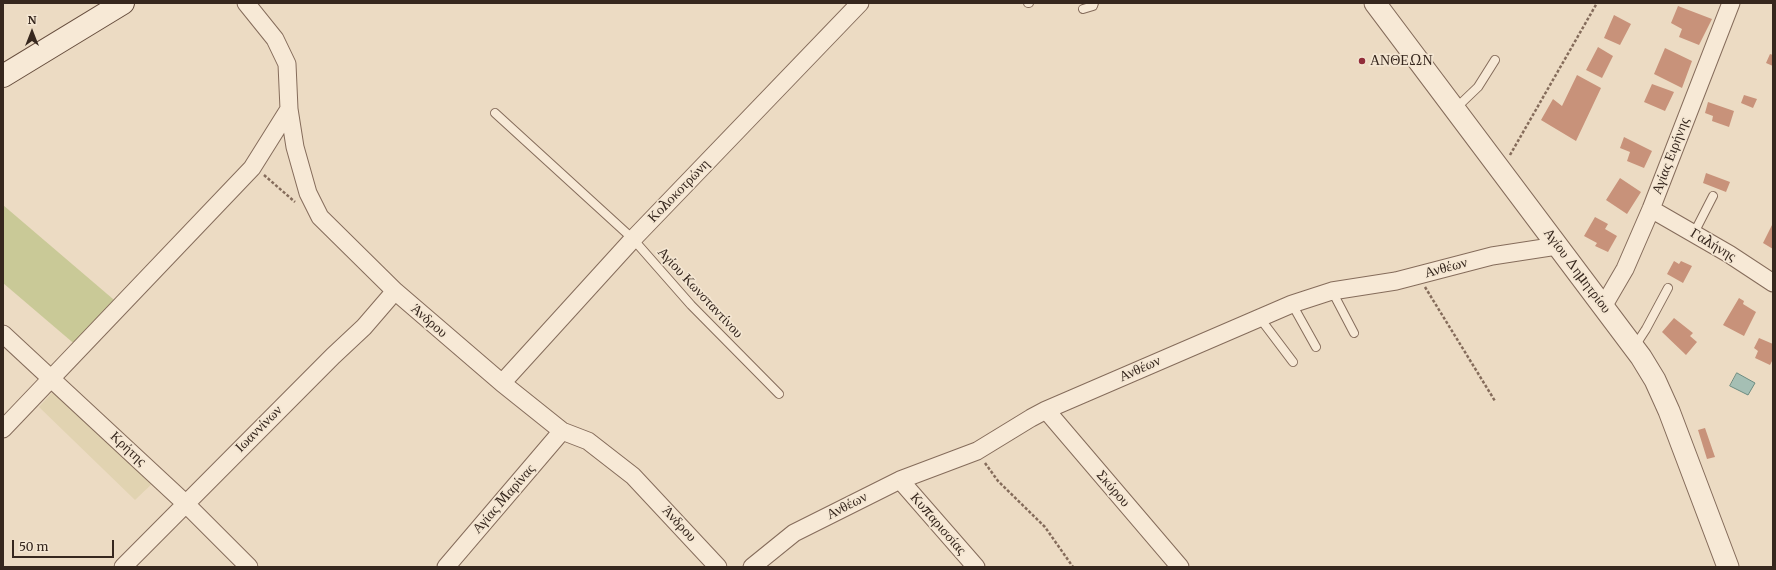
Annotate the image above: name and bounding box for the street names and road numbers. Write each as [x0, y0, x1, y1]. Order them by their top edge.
street label: Αγίας Ειρήνης [1649, 115, 1693, 197]
street label: Κολοκοτρώνη [645, 156, 713, 226]
street label: Αγίου Δημητρίου [1540, 225, 1614, 317]
street label: Γαλήνης [1687, 225, 1739, 265]
street label: Αγίου Κωνσταντίνου [654, 244, 746, 342]
street label: Ανθέων [1423, 254, 1469, 282]
street label: Άνδρου [407, 301, 451, 341]
street label: Ανθέων [1117, 352, 1163, 386]
street label: Ιωαννίνων [232, 402, 286, 456]
street label: Κρήτης [107, 428, 149, 470]
street label: Αγίας Μαρίνας [469, 461, 539, 537]
street label: Σκύρου [1093, 467, 1133, 511]
street label: Ανθέων [824, 489, 870, 523]
street label: Κυπαρισσίας [906, 490, 970, 558]
street label: Άνδρου [658, 503, 700, 545]

